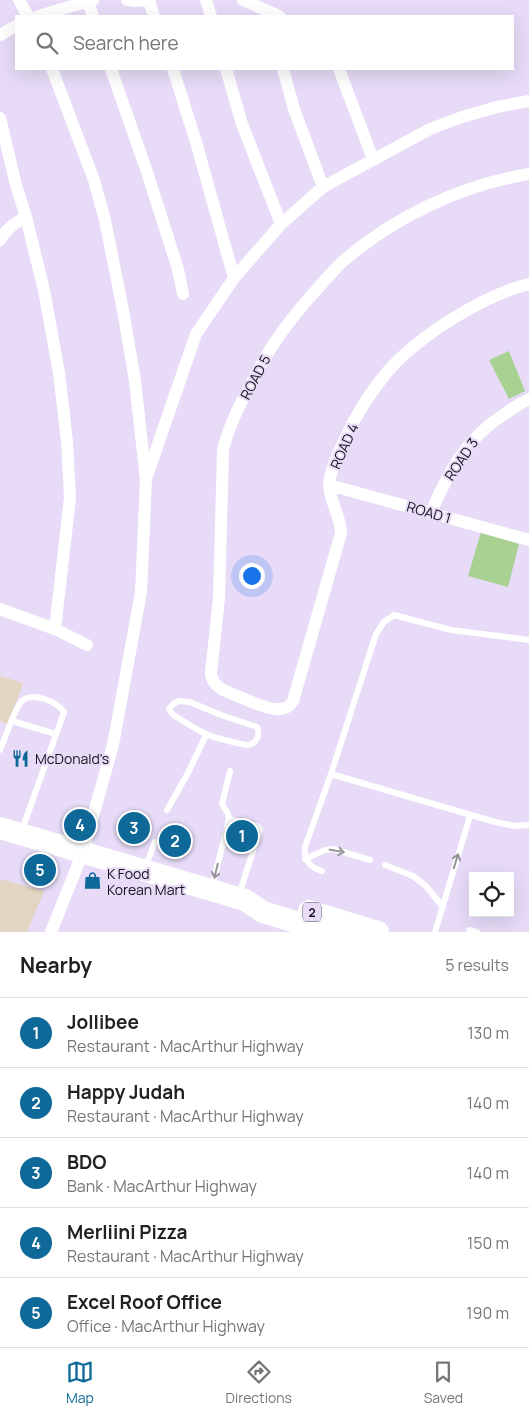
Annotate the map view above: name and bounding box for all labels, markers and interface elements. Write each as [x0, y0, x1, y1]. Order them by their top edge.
search box [15, 15, 514, 70]
icon: search [33, 29, 61, 57]
text: Search here [73, 30, 179, 56]
street label: ROAD 5 [235, 351, 275, 403]
street label: ROAD 4 [326, 420, 362, 472]
street label: ROAD 3 [440, 434, 482, 484]
street label: ROAD 1 [405, 497, 453, 527]
your location [239, 563, 265, 589]
restaurant icon: McDonald's [11, 748, 31, 768]
place label: McDonald's [35, 749, 109, 768]
pin: 4 [64, 806, 96, 844]
pin: 3 [118, 809, 150, 847]
pin: 1 [226, 817, 258, 855]
pin: 2 [159, 822, 191, 860]
one-way arrow [329, 847, 345, 857]
pin: 5 [24, 851, 56, 889]
one-way arrow [452, 854, 462, 870]
one-way arrow [210, 863, 220, 879]
place label: K Food Korean Mart [107, 864, 185, 899]
shop icon: K Food Korean Mart [83, 871, 103, 891]
map controls [469, 872, 514, 917]
button: locate [469, 872, 514, 917]
road number: 2 [303, 902, 321, 922]
text: Nearby [20, 951, 92, 979]
text: 5 results [445, 954, 509, 976]
text: Jollibee [67, 1009, 139, 1035]
text: 1 [32, 1022, 40, 1044]
text: 130 m [467, 1022, 509, 1044]
text: Restaurant · MacArthur Highway [67, 1035, 304, 1057]
text: Happy Judah [67, 1079, 185, 1105]
text: 2 [31, 1092, 41, 1114]
text: 140 m [467, 1092, 509, 1114]
text: Restaurant · MacArthur Highway [67, 1105, 304, 1127]
text: BDO [67, 1149, 107, 1175]
text: 3 [31, 1162, 41, 1184]
text: 140 m [467, 1162, 509, 1184]
text: Bank · MacArthur Highway [67, 1175, 257, 1197]
text: Merliini Pizza [67, 1219, 187, 1245]
text: 4 [31, 1232, 41, 1254]
text: 150 m [467, 1232, 509, 1254]
text: Restaurant · MacArthur Highway [67, 1245, 304, 1267]
text: Excel Roof Office [67, 1289, 222, 1315]
text: 5 [31, 1302, 41, 1324]
text: 190 m [466, 1302, 509, 1324]
text: Office · MacArthur Highway [67, 1315, 265, 1337]
tab: Map [66, 1358, 94, 1407]
tab: Directions [226, 1358, 292, 1407]
tab: Saved [424, 1358, 463, 1407]

